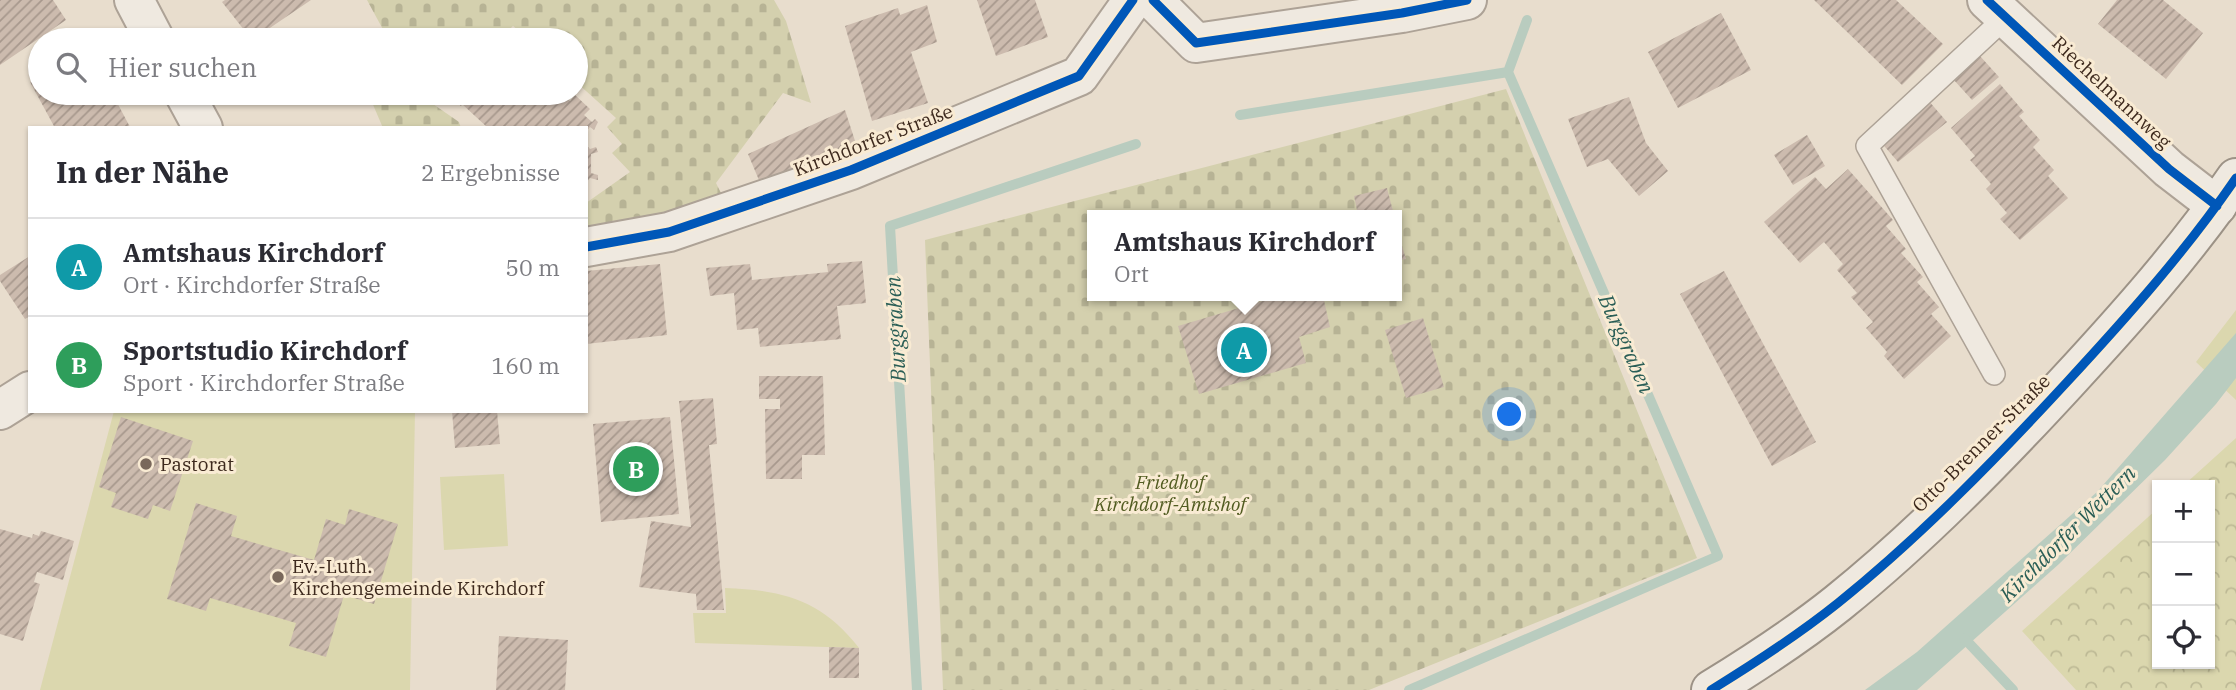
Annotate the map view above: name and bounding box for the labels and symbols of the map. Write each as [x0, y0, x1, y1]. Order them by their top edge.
street label: Riechelmannweg [2047, 31, 2177, 154]
street label: Kirchdorfer Straße [790, 99, 956, 181]
water label: Burggraben [878, 275, 912, 384]
water label: Burggraben [1592, 289, 1661, 398]
pin: A [1221, 324, 1267, 376]
street label: Otto-Brenner-Straße [1907, 369, 2055, 517]
your location [1492, 397, 1526, 431]
pin: B [613, 443, 659, 495]
place label: Pastorat [160, 452, 234, 476]
marker: Pastorat [138, 456, 154, 472]
water label: Kirchdorfer Wettern [1992, 459, 2142, 608]
park label: Friedhof Kirchdorf-Amtshof [1093, 470, 1249, 516]
place label: Ev.-Luth. Kirchengemeinde Kirchdorf [292, 554, 545, 600]
marker: Ev.-Luth. Kirchengemeinde Kirchdorf [270, 569, 286, 585]

